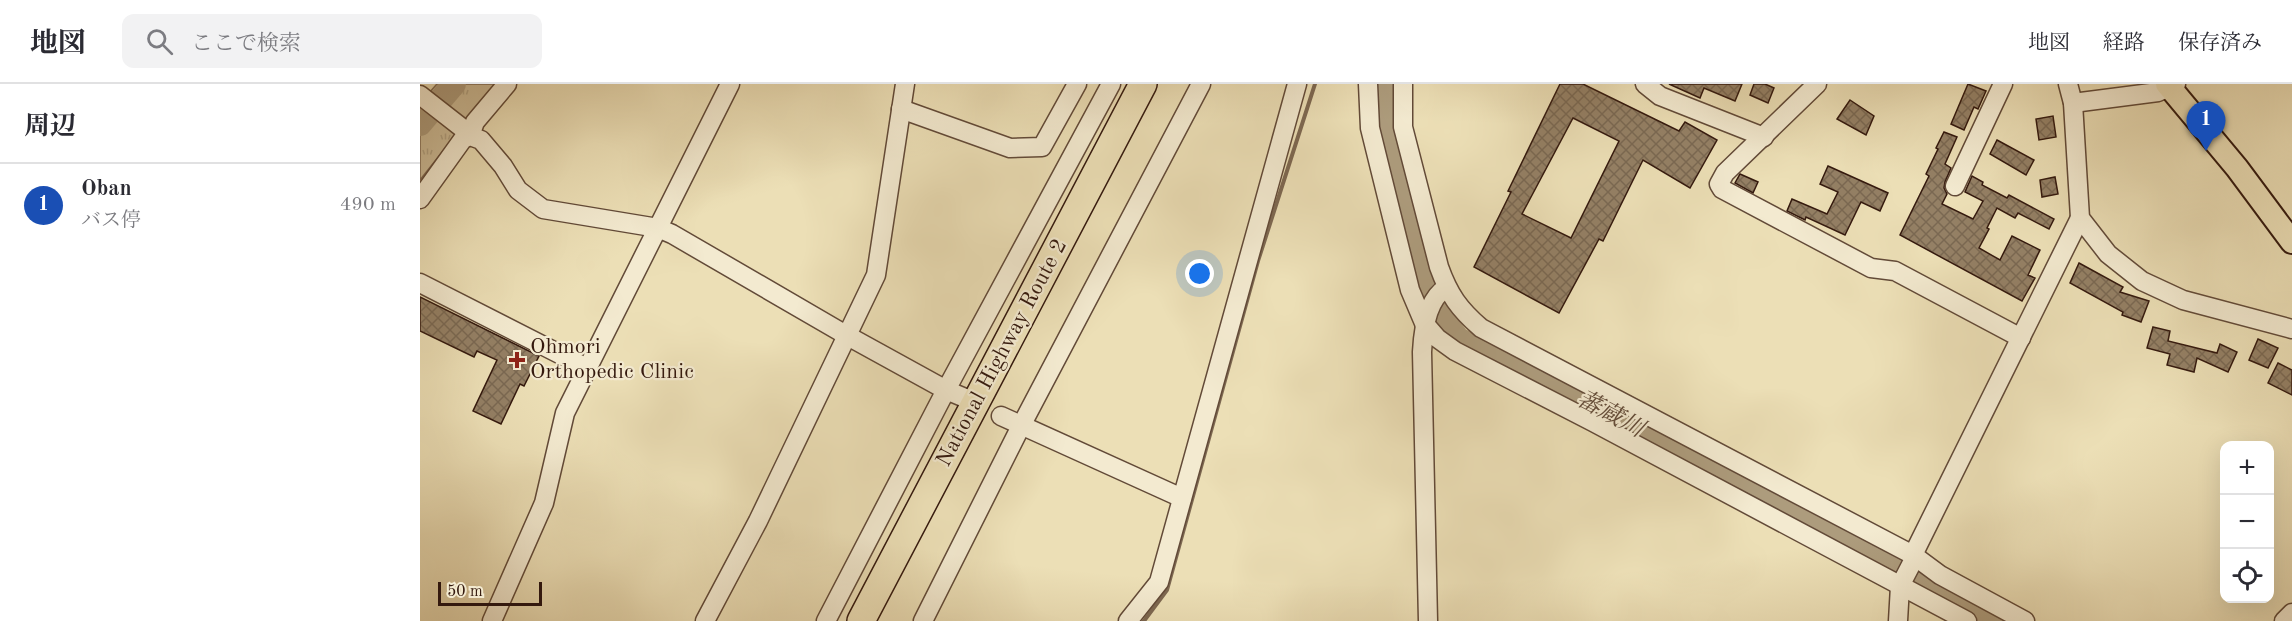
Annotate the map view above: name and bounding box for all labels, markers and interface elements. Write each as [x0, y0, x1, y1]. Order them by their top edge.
search box [122, 14, 542, 68]
icon: search [143, 25, 176, 58]
text: 地図 [30, 31, 86, 59]
text: ここで検索 [191, 33, 301, 55]
text: 地図 [2028, 33, 2070, 54]
text: 経路 [2103, 33, 2145, 54]
text: 保存済み [2178, 33, 2262, 54]
pin: 1 [2186, 101, 2226, 151]
text: 周辺 [24, 114, 76, 140]
text: Oban [81, 178, 132, 200]
text: 1 [38, 195, 49, 215]
text: 490 m [340, 195, 396, 215]
text: バス停 [81, 211, 141, 231]
street label: National Highway Route 2 [933, 236, 1071, 470]
your location [1185, 259, 1214, 288]
place label: Ohmori Orthopedic Clinic [530, 336, 694, 383]
marker: Ohmori Orthopedic Clinic [508, 351, 526, 369]
water label: 蕃蔵川 [1573, 385, 1651, 444]
map controls [2220, 441, 2274, 603]
button: + [2220, 441, 2274, 495]
button: − [2220, 495, 2274, 549]
button: locate [2220, 549, 2274, 603]
scale bar [438, 579, 542, 606]
text: 50 m [447, 584, 483, 600]

